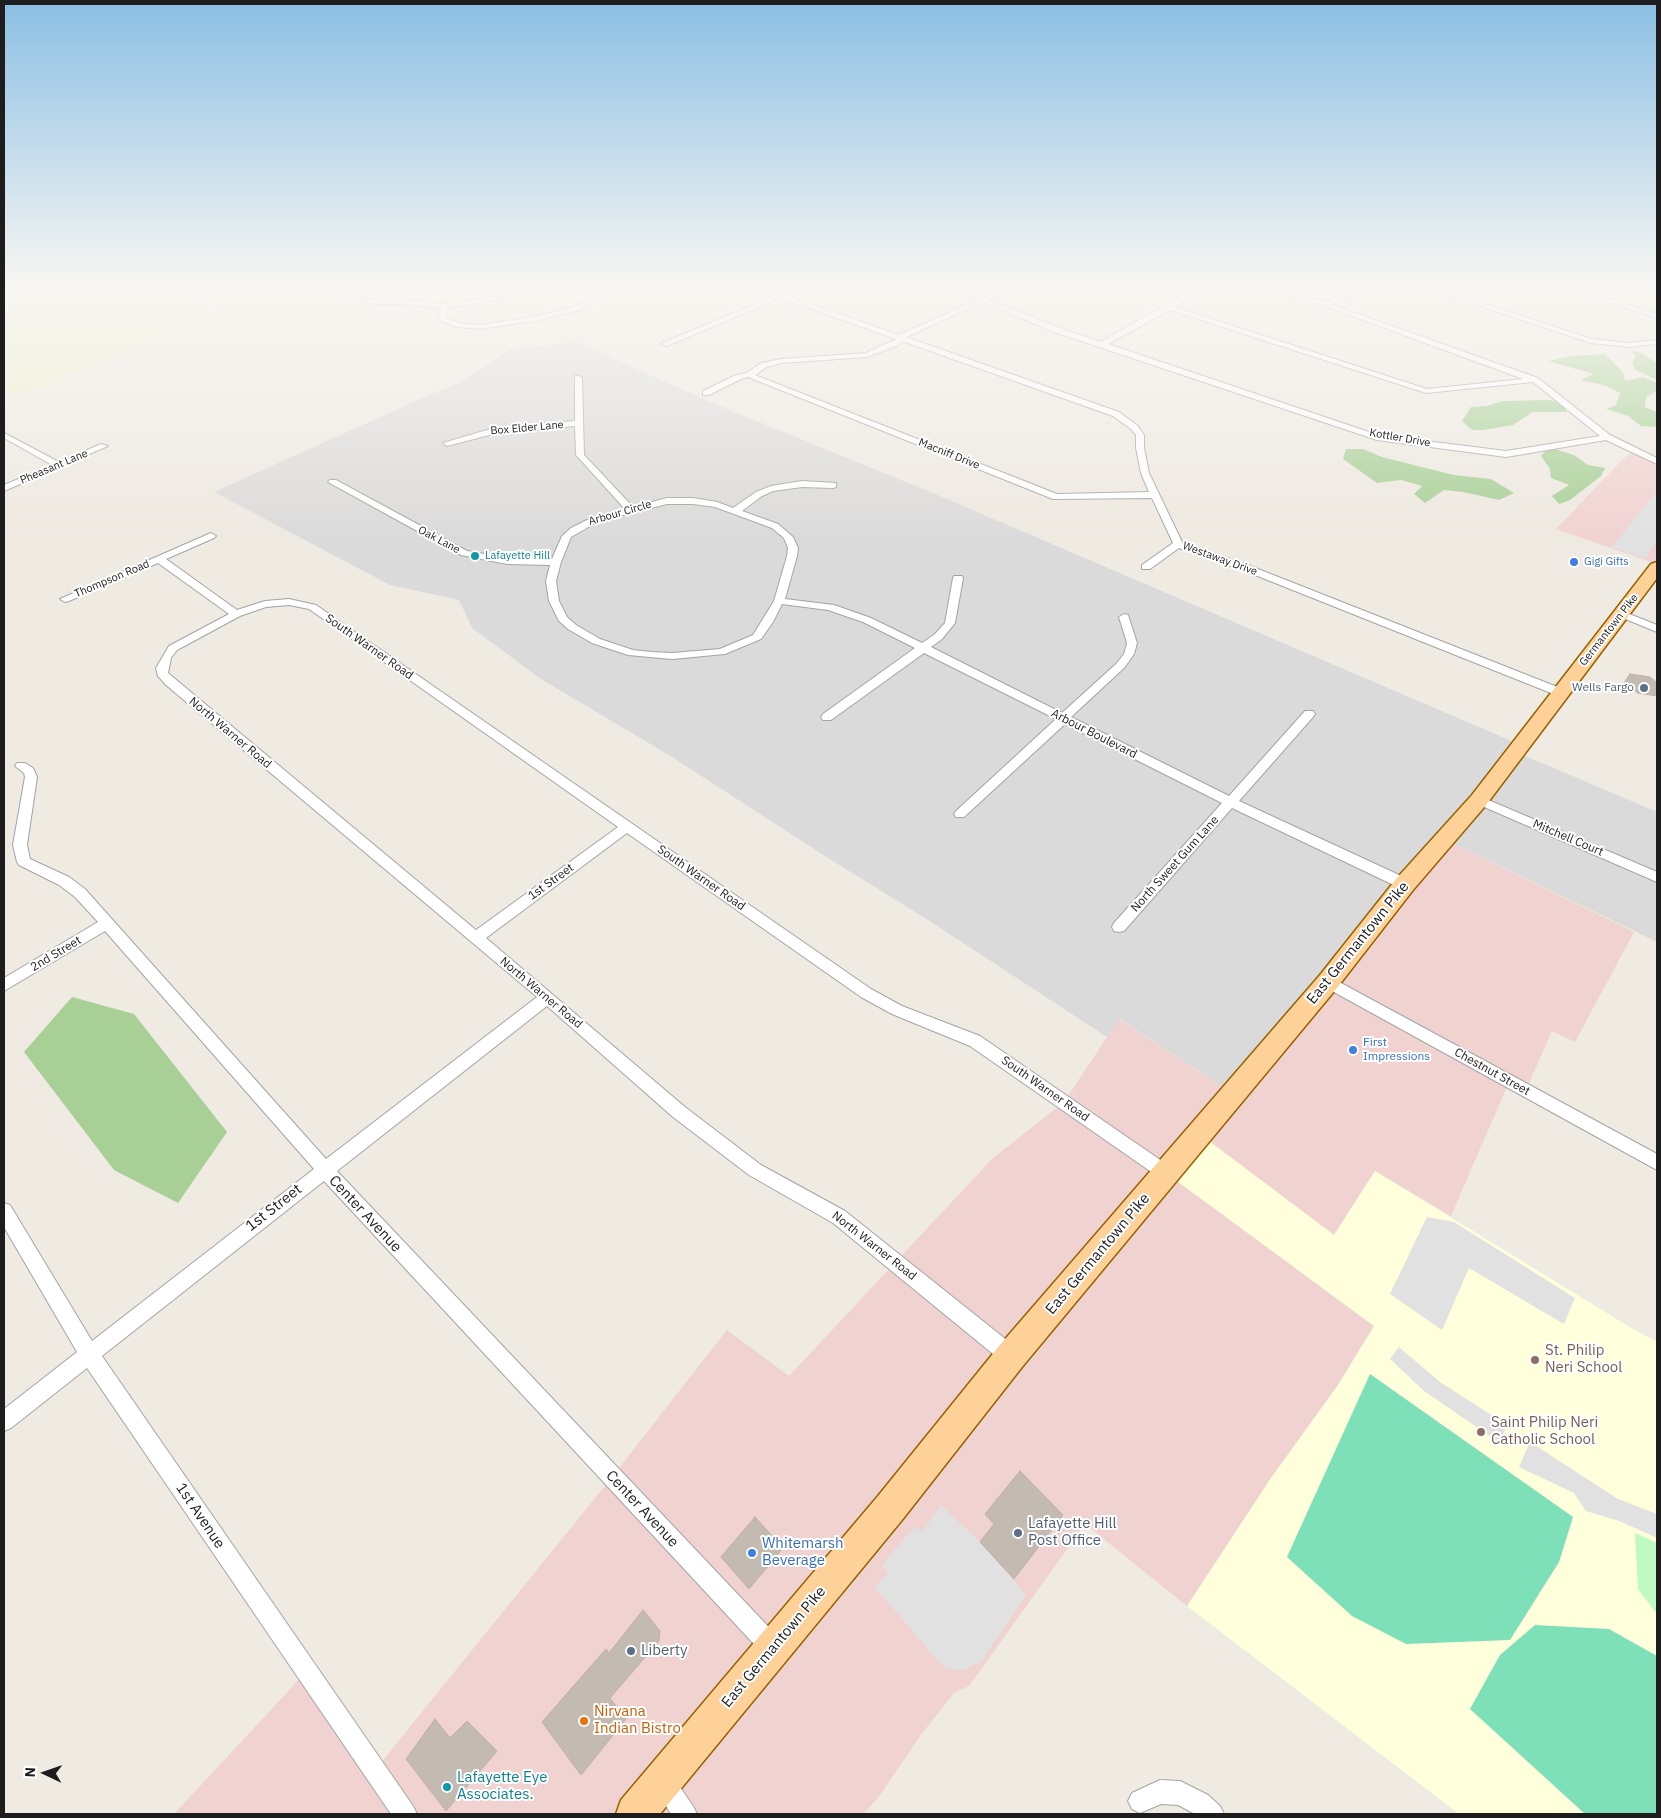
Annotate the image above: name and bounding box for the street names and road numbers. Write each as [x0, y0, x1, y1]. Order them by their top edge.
street label: Box Elder Lane [490, 418, 564, 438]
street label: Kottler Drive [1368, 426, 1432, 450]
street label: Macniff Drive [917, 436, 981, 472]
street label: Pheasant Lane [18, 447, 90, 487]
street label: Arbour Circle [587, 498, 653, 528]
street label: Oak Lane [416, 523, 462, 557]
street label: Westaway Drive [1181, 539, 1259, 579]
street label: Thompson Road [72, 557, 152, 601]
street label: Germantown Pike [1577, 591, 1641, 669]
street label: South Warner Road [322, 611, 416, 683]
street label: North Warner Road [186, 694, 274, 772]
street label: Arbour Boulevard [1049, 706, 1139, 762]
street label: North Sweet Gum Lane [1128, 813, 1222, 915]
street label: Mitchell Court [1531, 817, 1605, 859]
street label: South Warner Road [654, 842, 748, 914]
street label: 1st Street [525, 861, 577, 903]
street label: East Germantown Pike [1303, 878, 1413, 1008]
street label: 2nd Street [28, 933, 84, 975]
street label: North Warner Road [497, 954, 585, 1032]
street label: Chestnut Street [1452, 1045, 1532, 1099]
street label: South Warner Road [998, 1053, 1092, 1125]
street label: Center Avenue [325, 1172, 405, 1256]
street label: 1st Street [242, 1181, 306, 1235]
street label: East Germantown Pike [1042, 1190, 1154, 1318]
street label: North Warner Road [829, 1209, 919, 1283]
street label: Center Avenue [602, 1467, 682, 1551]
street label: 1st Avenue [172, 1480, 228, 1552]
street label: East Germantown Pike [718, 1583, 830, 1711]

